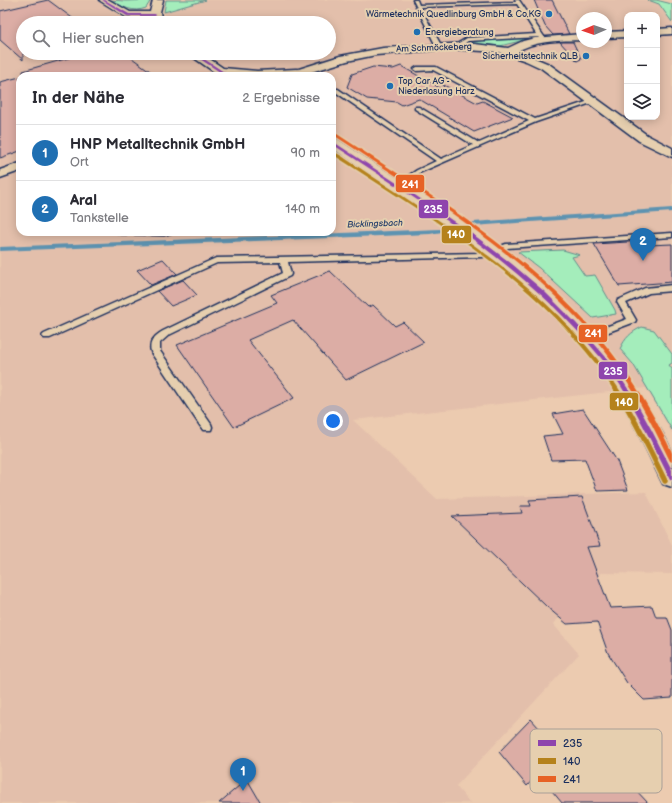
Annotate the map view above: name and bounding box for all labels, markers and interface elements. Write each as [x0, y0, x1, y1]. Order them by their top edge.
place label: Wärmetechnik Quedlinburg GmbH & Co.KG [366, 9, 541, 20]
marker: Wärmetechnik Quedlinburg GmbH & Co.KG [544, 9, 554, 19]
north arrow [576, 12, 612, 48]
map controls [624, 12, 660, 120]
button: + [624, 12, 660, 48]
search box [16, 16, 336, 60]
icon: search [30, 27, 52, 49]
marker: Energieberatung [412, 27, 422, 37]
place label: Energieberatung [425, 27, 494, 38]
text: Hier suchen [62, 29, 144, 48]
street label: Am Schmöckeberg [396, 41, 472, 55]
button: − [624, 48, 660, 84]
place label: Sicherheitstechnik QLB [483, 51, 578, 62]
marker: Sicherheitstechnik QLB [581, 51, 591, 61]
place label: Top Car AG - Niederlasung Harz [398, 76, 475, 97]
marker: Top Car AG - Niederlasung Harz [385, 81, 395, 91]
button: layers [624, 84, 660, 120]
text: In der Nähe [32, 88, 125, 108]
text: 2 Ergebnisse [242, 90, 320, 106]
text: HNP Metalltechnik GmbH [70, 135, 245, 154]
text: 1 [42, 145, 48, 161]
text: 90 m [291, 145, 320, 161]
text: Ort [70, 154, 89, 170]
line badge: 241 [395, 174, 425, 193]
text: 241 [401, 178, 419, 191]
text: Aral [70, 191, 97, 210]
line badge: 235 [418, 199, 449, 219]
text: 2 [41, 201, 49, 217]
text: 140 m [285, 201, 320, 217]
text: 235 [423, 203, 443, 216]
text: Tankstelle [70, 210, 129, 226]
water label: Bicklingsbach [347, 218, 403, 230]
line badge: 140 [441, 225, 472, 244]
text: 140 [447, 228, 465, 241]
pin: 2 [630, 228, 656, 261]
line badge: 241 [578, 324, 608, 343]
text: 241 [584, 327, 602, 340]
line badge: 235 [598, 361, 628, 380]
text: 235 [603, 365, 623, 378]
line badge: 140 [609, 392, 639, 411]
text: 140 [615, 396, 633, 409]
your location [323, 411, 343, 431]
legend [530, 729, 662, 793]
text: 235 [563, 737, 582, 750]
text: 140 [563, 755, 581, 768]
pin: 1 [230, 758, 256, 791]
text: 241 [563, 773, 580, 786]

